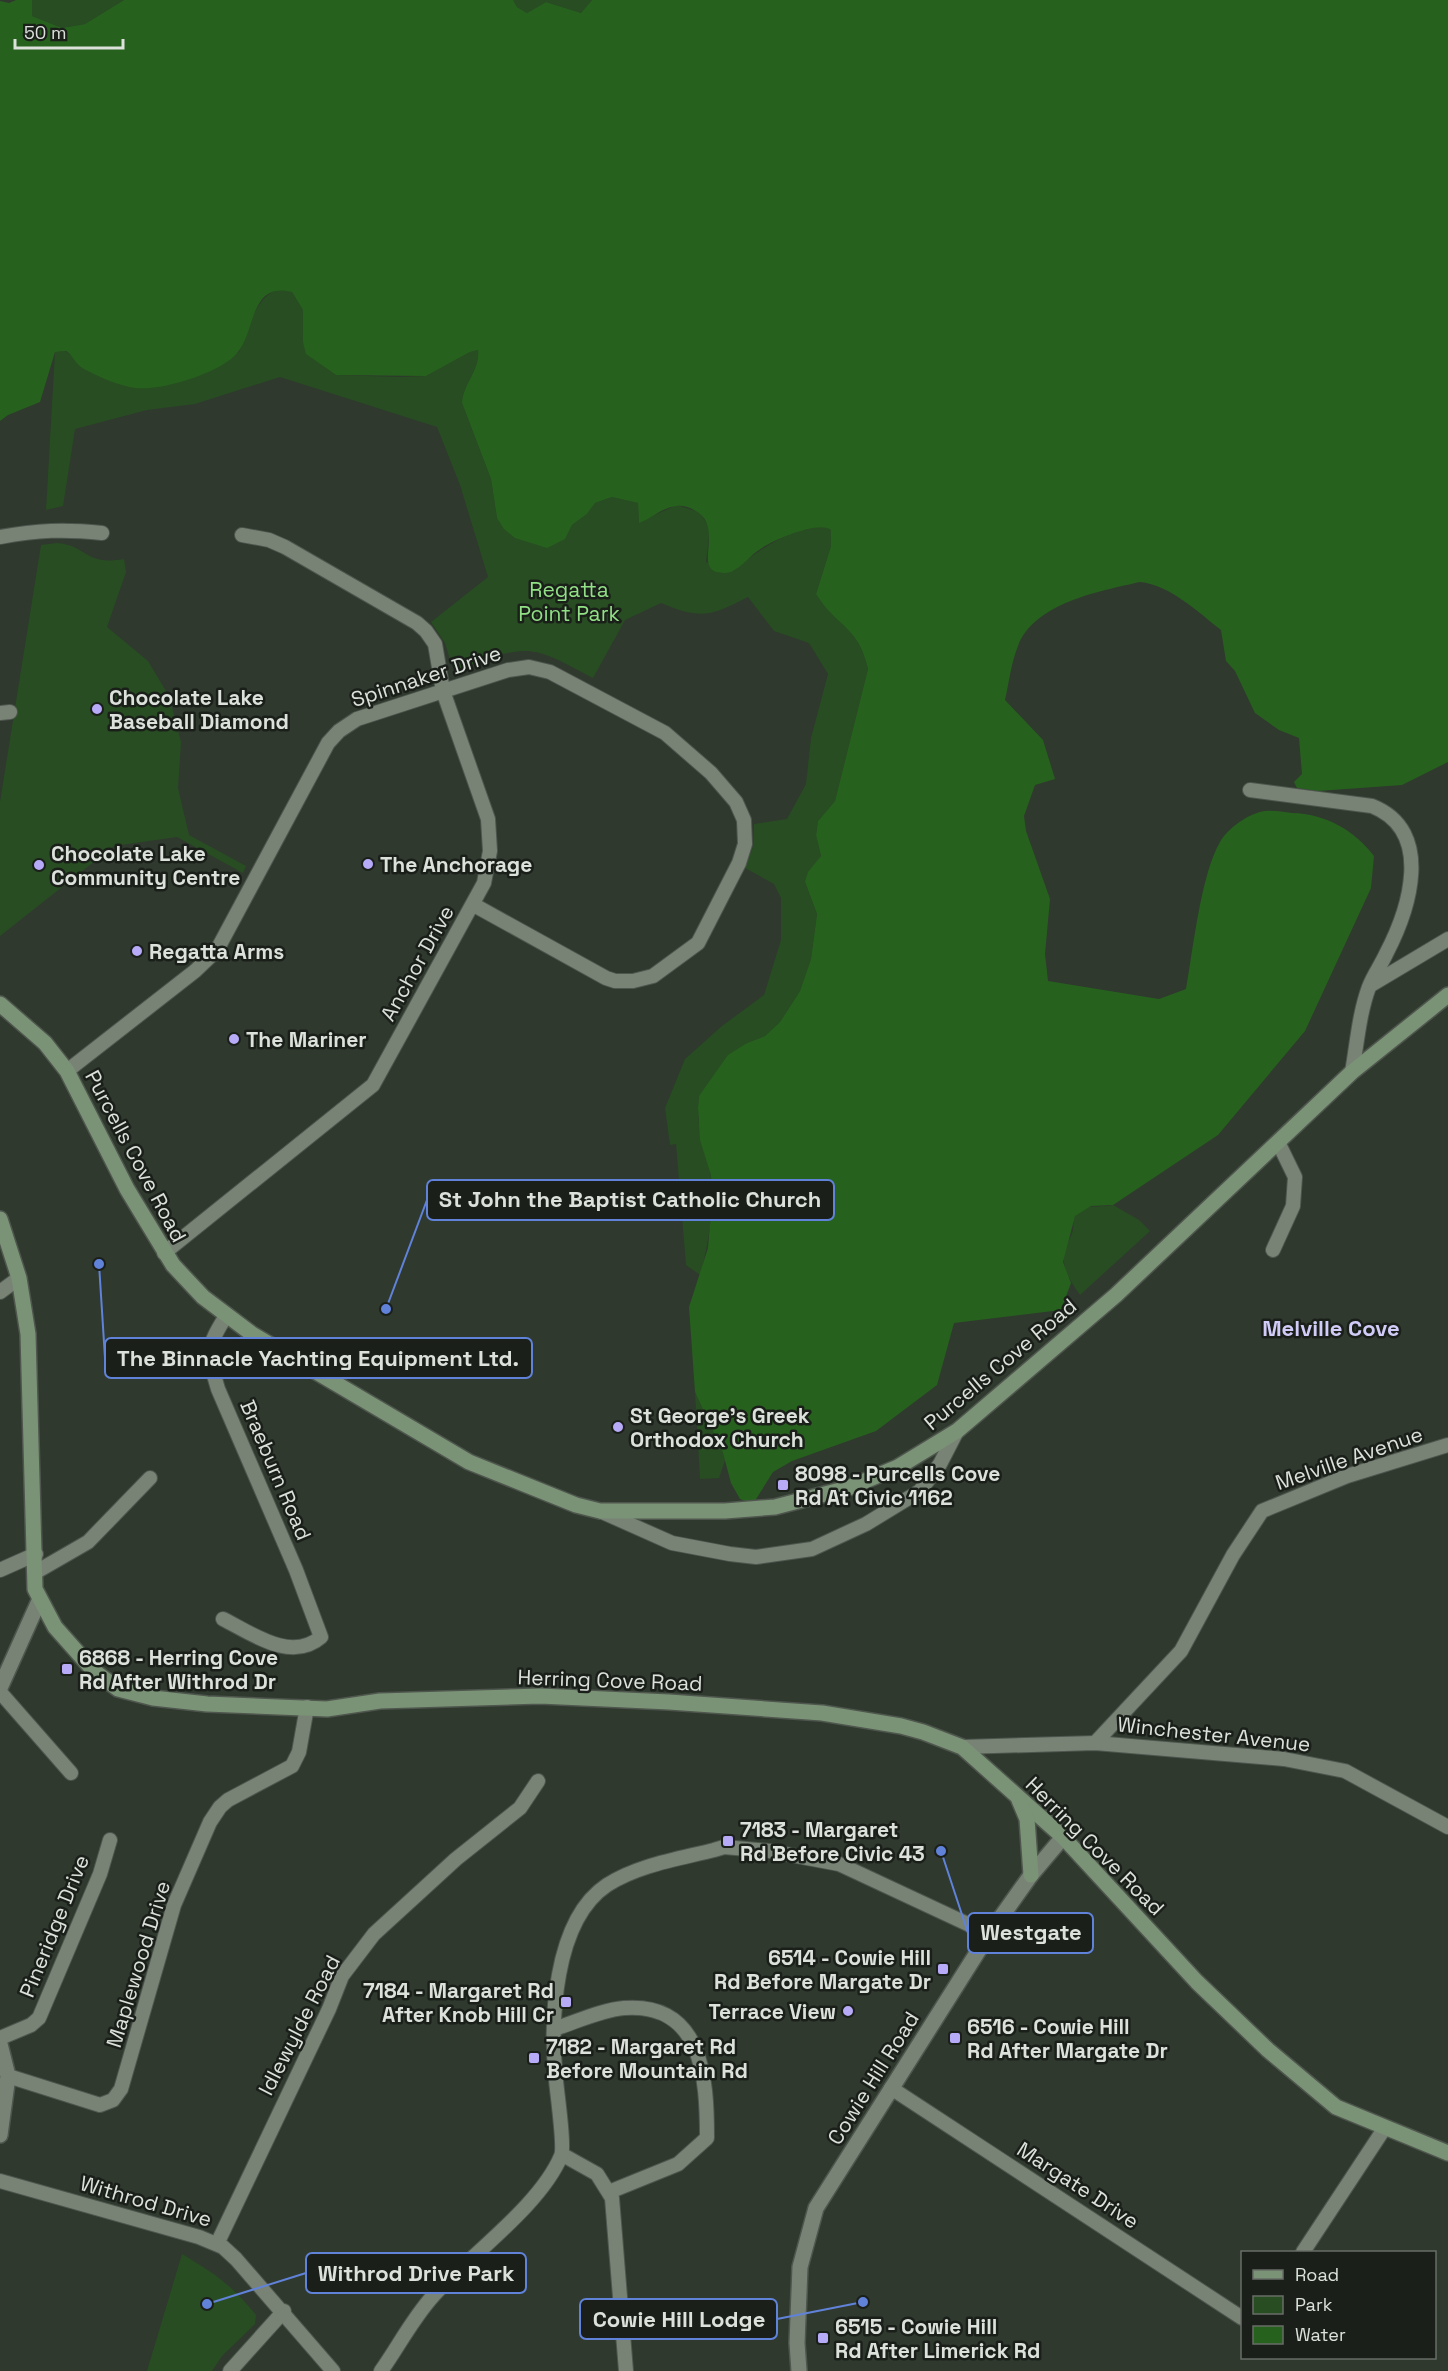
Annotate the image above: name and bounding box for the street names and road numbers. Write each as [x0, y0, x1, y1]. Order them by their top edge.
street label: Spinnaker Drive [348, 639, 504, 713]
street label: Anchor Drive [374, 900, 460, 1026]
street label: Purcells Cove Road [79, 1065, 193, 1247]
street label: Purcells Cove Road [918, 1292, 1082, 1436]
street label: Braeburn Road [234, 1396, 318, 1544]
street label: Melville Avenue [1272, 1420, 1426, 1496]
street label: Herring Cove Road [517, 1663, 703, 1697]
street label: Winchester Avenue [1116, 1710, 1312, 1758]
street label: Herring Cove Road [1020, 1771, 1170, 1921]
street label: Pineridge Drive [13, 1851, 95, 2001]
street label: Maplewood Drive [100, 1877, 176, 2051]
street label: Idlewylde Road [252, 1950, 346, 2100]
street label: Cowie Hill Road [821, 2006, 925, 2150]
street label: Margate Drive [1012, 2136, 1144, 2234]
street label: Withrod Drive [77, 2169, 215, 2233]

